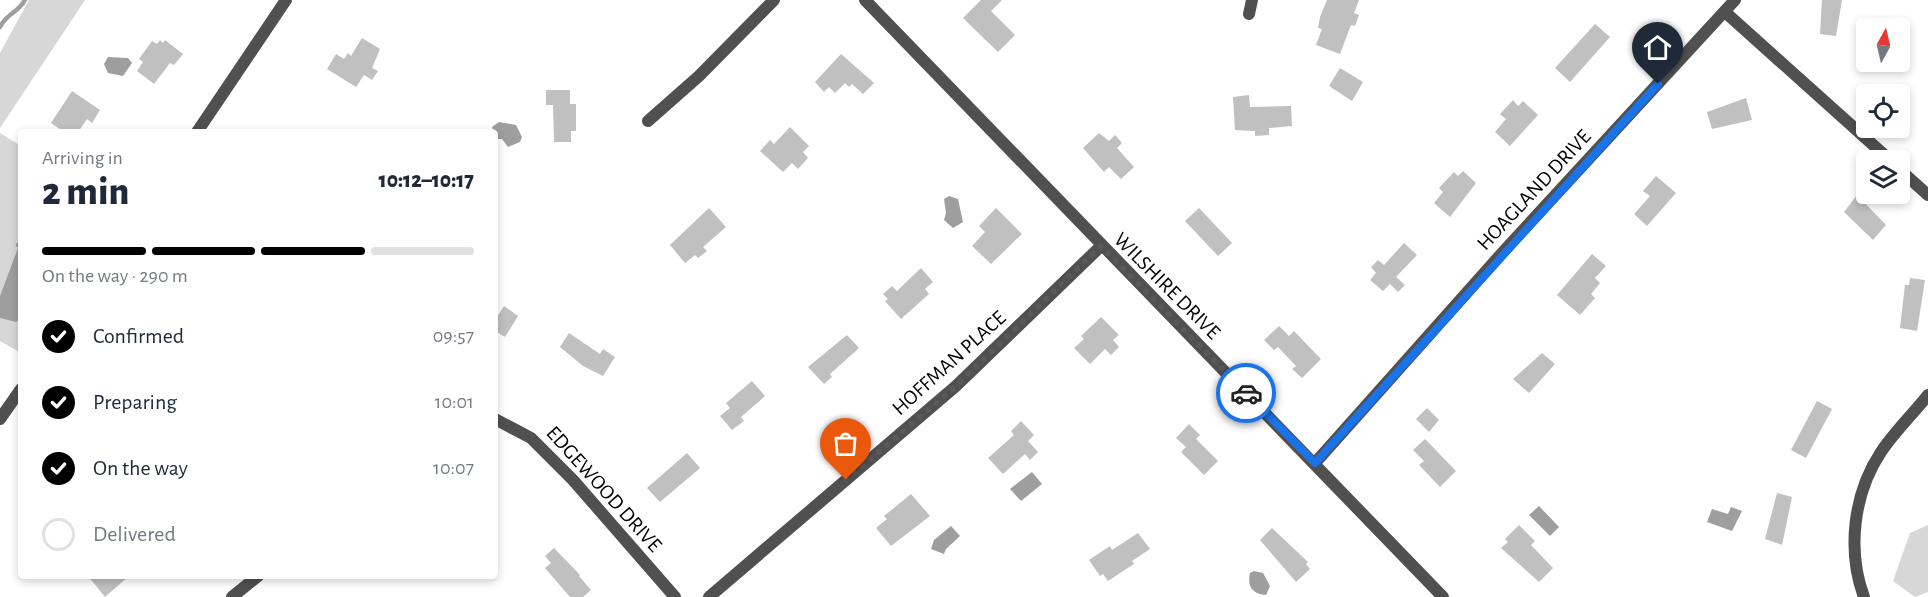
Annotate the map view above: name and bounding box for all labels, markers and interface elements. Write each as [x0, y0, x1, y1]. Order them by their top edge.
north arrow [1856, 18, 1910, 72]
map controls [1856, 18, 1910, 204]
pin [1632, 22, 1683, 84]
icon: home [1641, 31, 1674, 64]
button: locate [1856, 84, 1910, 138]
street label: HOAGLAND DRIVE [1473, 126, 1595, 254]
text: Arriving in [42, 148, 123, 168]
button: layers [1856, 150, 1910, 204]
text: 10:12–10:17 [379, 169, 474, 191]
text: 2 min [42, 173, 129, 212]
street label: WILSHIRE DRIVE [1110, 229, 1224, 343]
text: On the way · 290 m [42, 266, 188, 286]
street label: HOFFMAN PLACE [888, 307, 1010, 419]
icon: check [42, 320, 75, 353]
text: Confirmed [93, 325, 184, 347]
text: 09:57 [433, 326, 474, 346]
courier [1216, 363, 1276, 423]
icon: car [1230, 377, 1263, 410]
icon: check [42, 386, 75, 419]
text: Preparing [93, 391, 177, 413]
text: 10:01 [435, 392, 474, 412]
pin [820, 418, 871, 480]
street label: EDGEWOOD DRIVE [542, 422, 666, 556]
icon: bag [829, 427, 862, 460]
icon: check [42, 452, 75, 485]
text: On the way [93, 457, 188, 479]
text: 10:07 [433, 458, 474, 478]
text: Delivered [93, 523, 176, 545]

